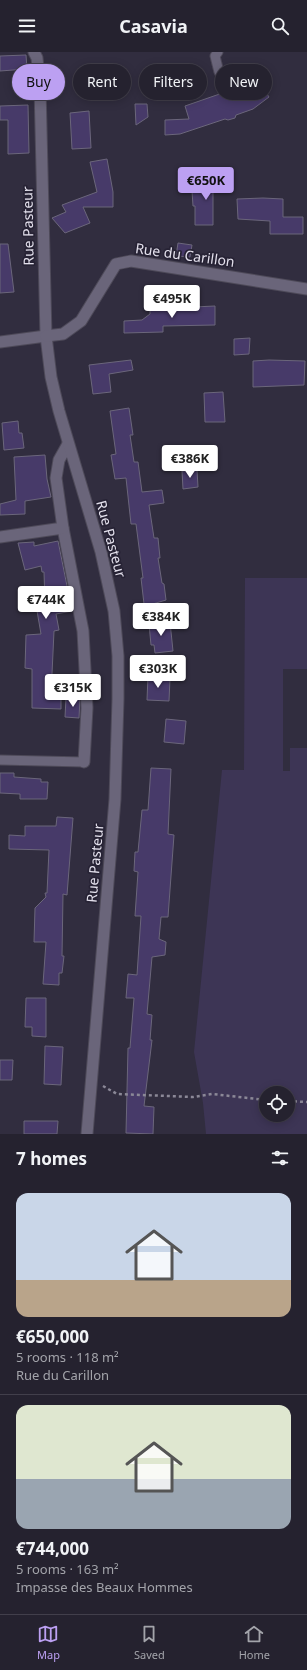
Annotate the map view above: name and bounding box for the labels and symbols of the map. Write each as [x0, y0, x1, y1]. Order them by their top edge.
pin: €650K [178, 167, 234, 201]
street label: Rue Pasteur [17, 186, 38, 266]
street label: Rue du Carillon [134, 238, 236, 271]
pin: €495K [144, 285, 200, 319]
pin: €386K [162, 445, 218, 479]
street label: Rue Pasteur [92, 498, 131, 580]
pin: €744K [18, 586, 74, 620]
pin: €384K [133, 603, 189, 637]
pin: €303K [130, 655, 186, 689]
pin: €315K [45, 674, 101, 708]
street label: Rue Pasteur [82, 822, 107, 903]

